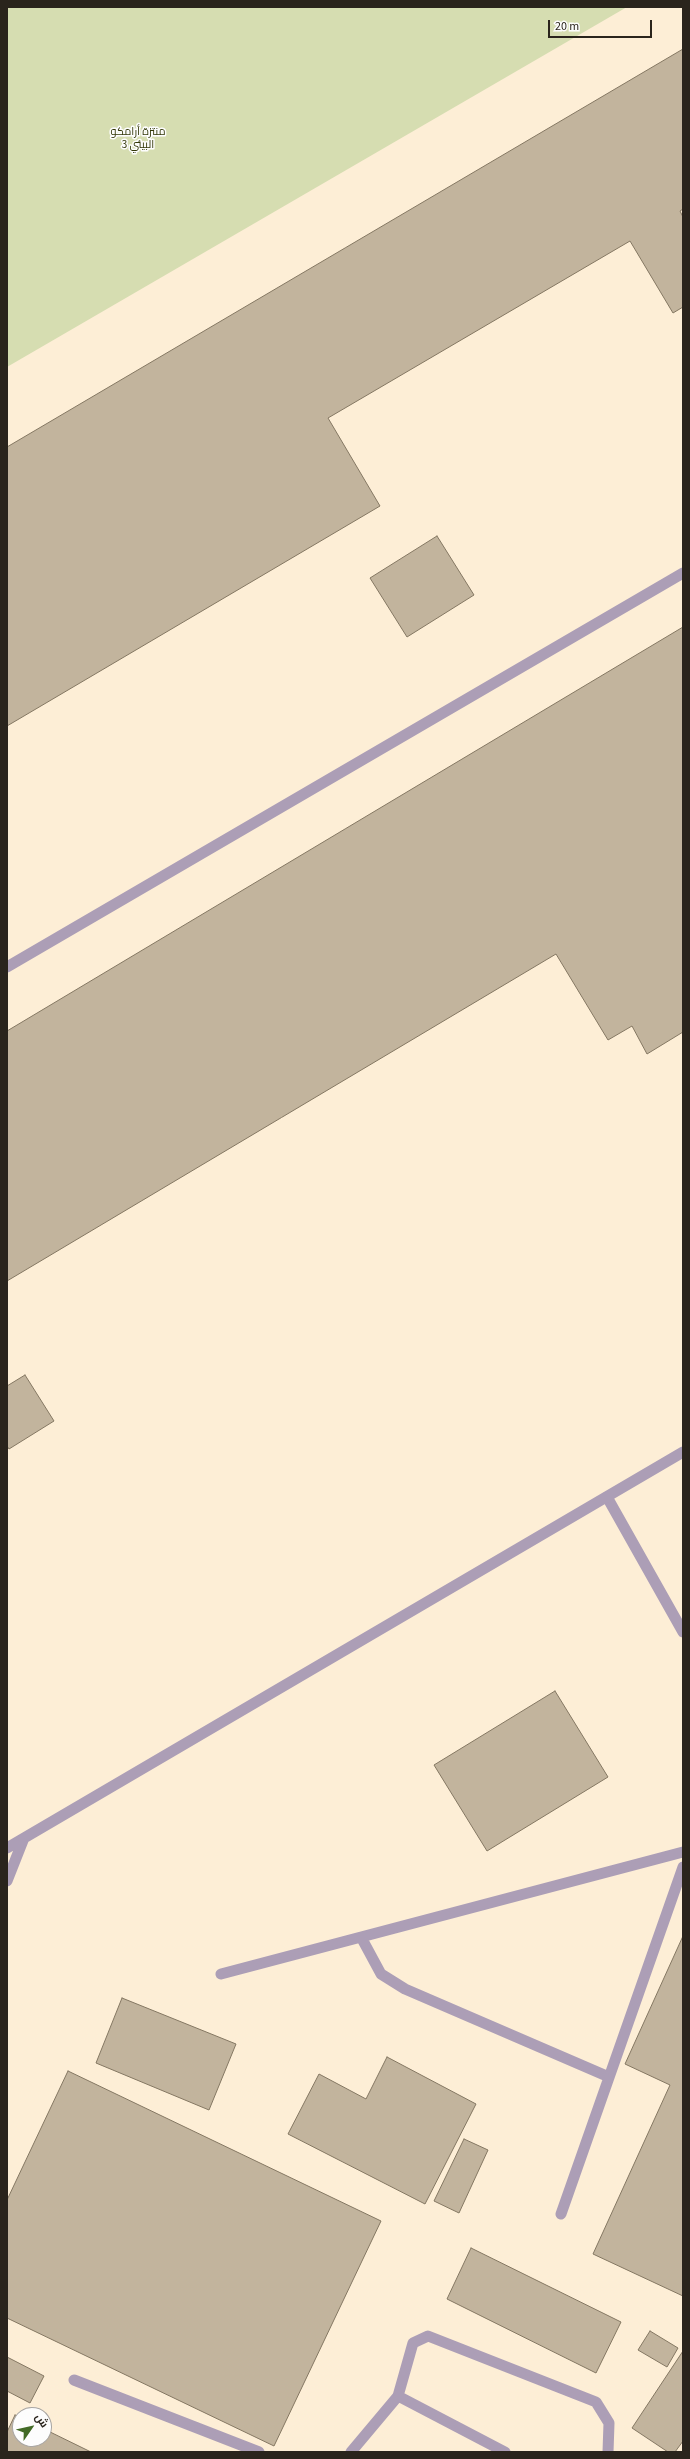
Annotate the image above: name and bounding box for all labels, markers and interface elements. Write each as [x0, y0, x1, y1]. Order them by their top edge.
scale bar [550, 12, 654, 38]
text: 20 m [555, 18, 579, 35]
park label: منتزة أرامكو البيئي 3 [111, 126, 165, 152]
north arrow [12, 2407, 52, 2447]
text: ش [31, 2411, 52, 2431]

